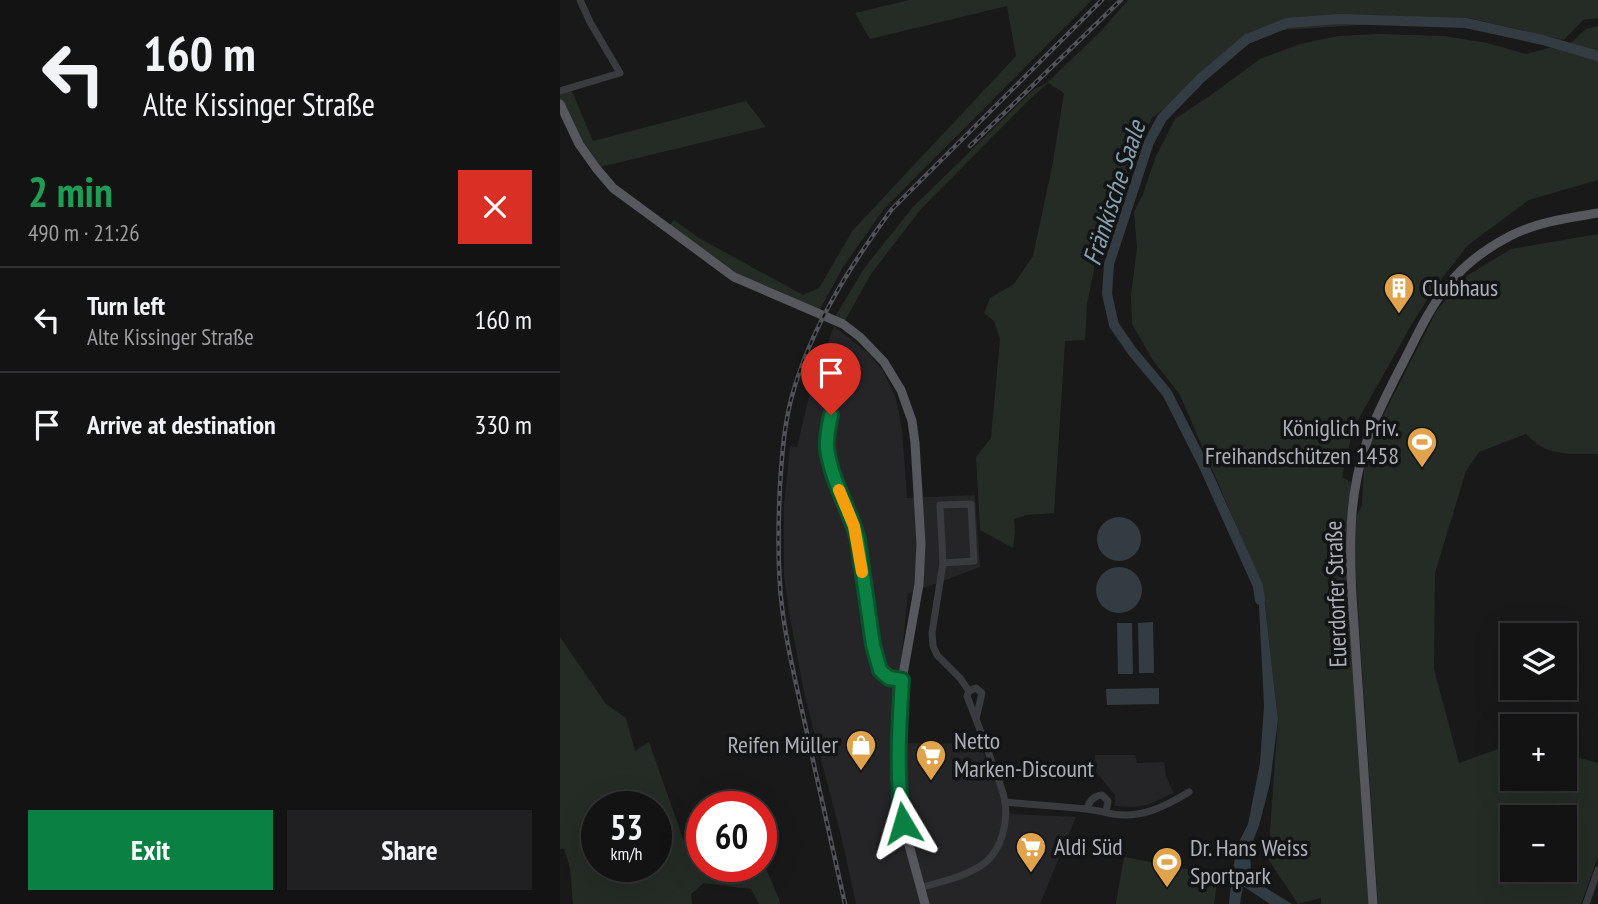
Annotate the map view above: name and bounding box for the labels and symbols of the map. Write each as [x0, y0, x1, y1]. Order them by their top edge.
water label: Fränkische Saale [1075, 114, 1153, 269]
building icon: Clubhaus [1382, 271, 1416, 315]
place label: Clubhaus [1422, 272, 1498, 303]
pin [801, 343, 861, 415]
place label: Königlich Priv. Freihandschützen 1458 [1205, 412, 1399, 471]
sports icon: Königlich Priv. Freihandschützen 1458 [1405, 425, 1439, 469]
street label: Euerdorfer Straße [1317, 520, 1354, 668]
place label: Netto Marken-Discount [954, 725, 1094, 784]
shop icon: Reifen Müller [844, 728, 878, 772]
place label: Reifen Müller [727, 729, 838, 760]
supermarket icon: Netto Marken-Discount [914, 738, 948, 782]
position arrow [866, 786, 940, 860]
speed limit sign: 60 [686, 791, 777, 882]
supermarket icon: Aldi Süd [1014, 830, 1048, 874]
place label: Aldi Süd [1054, 831, 1123, 862]
place label: Dr. Hans Weiss Sportpark [1190, 832, 1308, 891]
sports icon: Dr. Hans Weiss Sportpark [1150, 845, 1184, 889]

